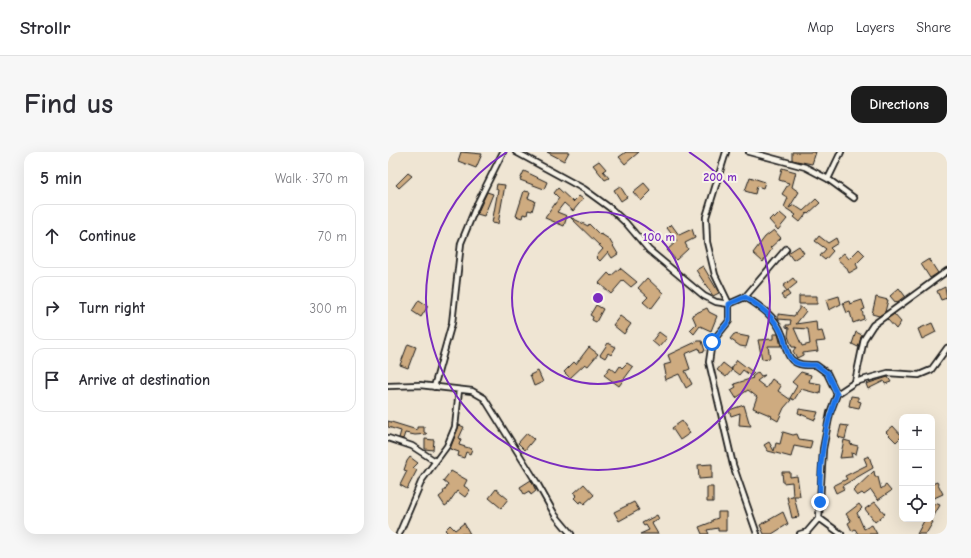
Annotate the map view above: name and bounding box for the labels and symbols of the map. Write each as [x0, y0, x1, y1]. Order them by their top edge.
text: 200 m [703, 170, 737, 184]
text: 100 m [643, 230, 675, 244]
centre of rings [591, 291, 605, 305]
route start [703, 333, 721, 351]
route end [811, 493, 829, 511]

